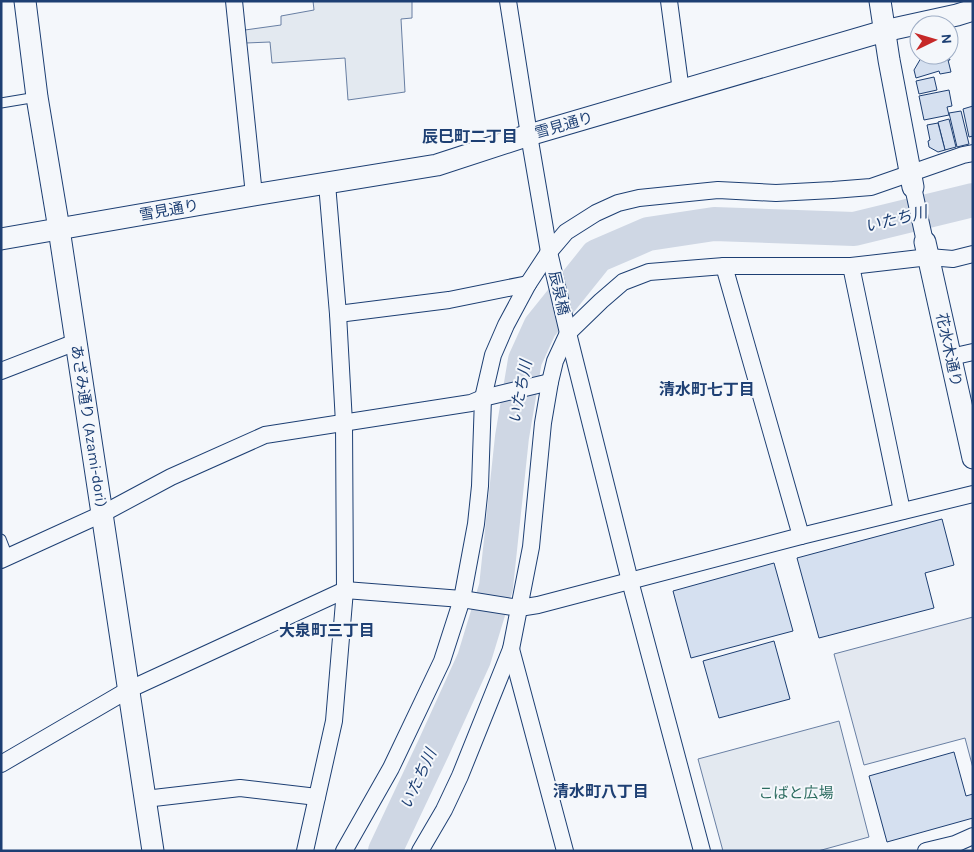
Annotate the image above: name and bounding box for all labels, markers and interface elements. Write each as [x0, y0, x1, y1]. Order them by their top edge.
north arrow [909, 15, 959, 65]
text: N [938, 33, 955, 45]
street label: 雪見通り [533, 108, 595, 142]
district label: 辰巳町二丁目 [422, 127, 518, 146]
street label: 雪見通り [138, 196, 200, 224]
water label: いたち川 [863, 202, 931, 236]
street label: 辰泉橋 [545, 269, 573, 317]
street label: 花水木通り [932, 311, 966, 389]
street label: あざみ通り (Azami-dori) [67, 344, 111, 508]
water label: いたち川 [505, 357, 536, 425]
district label: 清水町七丁目 [659, 380, 755, 399]
district label: 大泉町三丁目 [279, 621, 375, 640]
water label: いたち川 [396, 744, 441, 812]
district label: 清水町八丁目 [553, 782, 649, 801]
park label: こばと広場 [758, 784, 834, 802]

